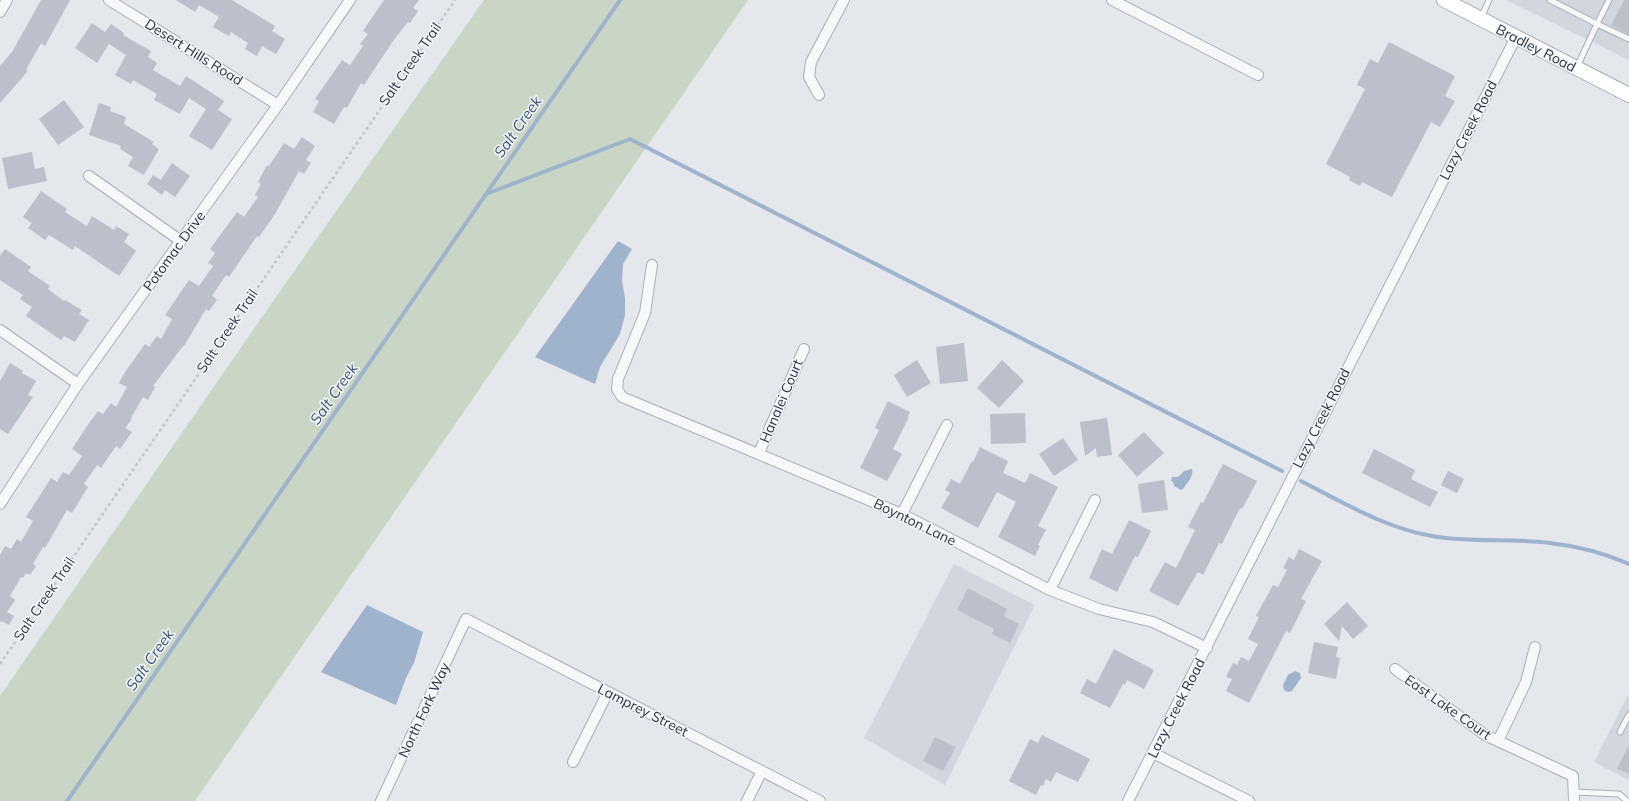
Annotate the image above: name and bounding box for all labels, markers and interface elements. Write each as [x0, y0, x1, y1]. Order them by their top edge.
street label: Desert Hills Road [142, 15, 246, 89]
street label: Salt Creek Trail [375, 19, 445, 109]
street label: Bradley Road [1493, 20, 1579, 76]
street label: Lazy Creek Road [1435, 77, 1501, 183]
water label: Salt Creek [490, 91, 546, 161]
street label: Potomac Drive [139, 207, 209, 295]
street label: Salt Creek Trail [192, 286, 262, 376]
street label: Hanalei Court [755, 356, 807, 446]
water label: Salt Creek [306, 358, 362, 428]
street label: Lazy Creek Road [1288, 365, 1354, 471]
street label: Boynton Lane [871, 494, 959, 550]
street label: Salt Creek Trail [9, 554, 79, 644]
water label: Salt Creek [122, 624, 178, 694]
street label: Lazy Creek Road [1143, 655, 1209, 761]
street label: North Fork Way [394, 659, 454, 760]
street label: East Lake Court [1401, 670, 1495, 744]
street label: Lamprey Street [595, 679, 691, 741]

